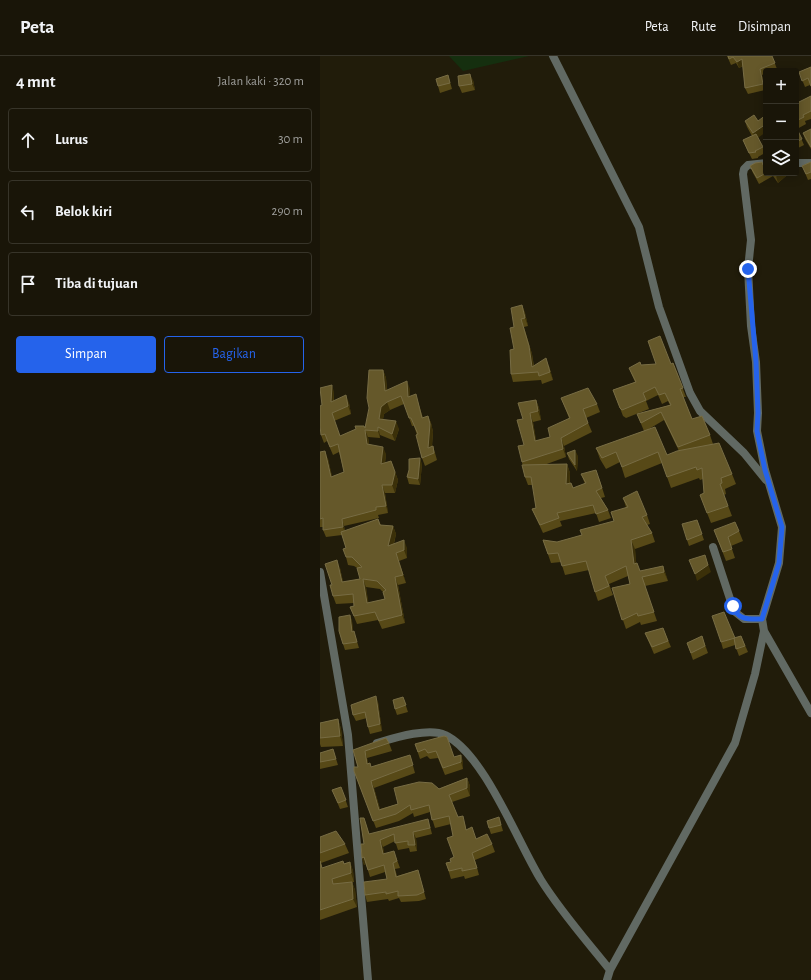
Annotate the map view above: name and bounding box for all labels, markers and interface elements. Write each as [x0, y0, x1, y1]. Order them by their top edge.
text: Peta [20, 18, 54, 37]
text: Peta [645, 20, 669, 34]
text: Rute [691, 20, 716, 34]
text: Disimpan [738, 20, 791, 34]
map controls [763, 68, 799, 176]
button: + [763, 68, 799, 104]
text: 4 mnt [16, 73, 55, 90]
text: Jalan kaki · 320 m [218, 75, 304, 88]
button: − [763, 104, 799, 140]
icon: ahead [17, 129, 39, 151]
text: Lurus [55, 132, 88, 147]
text: 30 m [278, 133, 303, 146]
button: layers [763, 140, 799, 176]
icon: left [17, 201, 39, 223]
text: Belok kiri [55, 204, 112, 219]
text: 290 m [272, 205, 303, 218]
route end [739, 260, 757, 278]
icon: arrive [17, 273, 39, 295]
text: Tiba di tujuan [55, 276, 138, 291]
button: Simpan [16, 336, 156, 373]
button: Bagikan [164, 336, 304, 373]
route start [724, 597, 742, 615]

